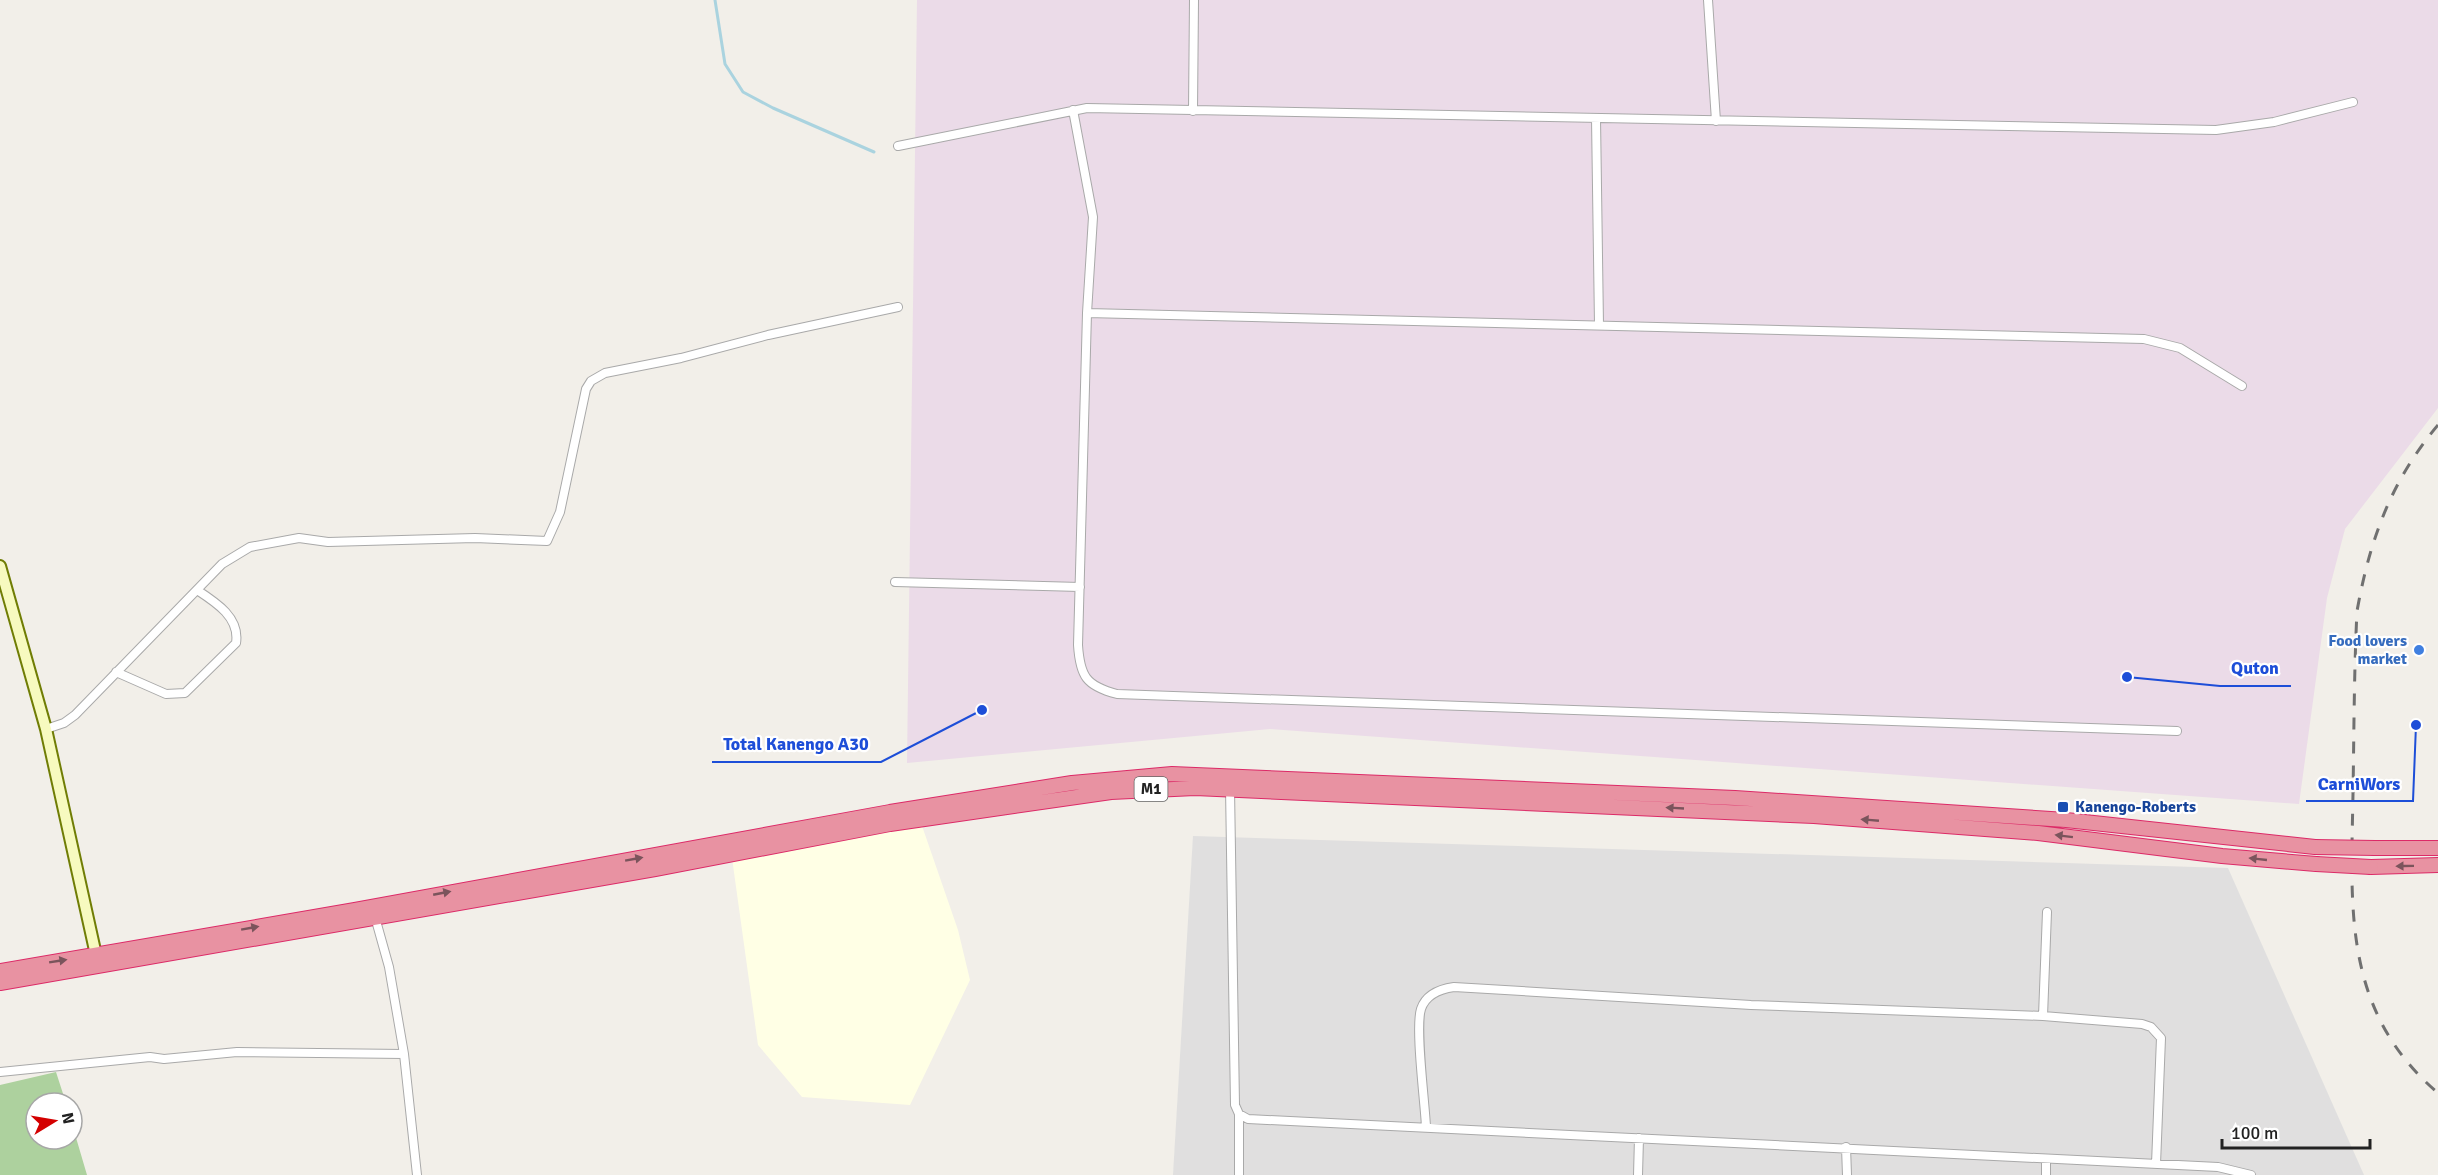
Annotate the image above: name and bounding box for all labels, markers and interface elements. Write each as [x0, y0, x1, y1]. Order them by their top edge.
place label: Food lovers market [2328, 631, 2407, 669]
marker: Food lovers market [2412, 643, 2426, 657]
callout: Quton [2220, 650, 2291, 686]
text: Quton [2231, 657, 2279, 679]
callout: Total Kanengo A30 [712, 726, 881, 762]
text: Total Kanengo A30 [723, 733, 869, 755]
callout: CarniWors [2306, 765, 2413, 801]
text: CarniWors [2318, 773, 2400, 795]
road number: M1 [1134, 777, 1168, 801]
place label: Kanengo-Roberts [2075, 797, 2196, 817]
marker: Kanengo-Roberts [2056, 800, 2070, 814]
one-way arrow [1666, 804, 1685, 813]
one-way arrow [1860, 816, 1879, 825]
one-way arrow [2054, 831, 2073, 841]
one-way arrow [624, 854, 643, 863]
one-way arrow [2248, 854, 2267, 864]
one-way arrow [2395, 861, 2414, 871]
one-way arrow [432, 888, 451, 897]
one-way arrow [240, 923, 259, 932]
one-way arrow [48, 956, 67, 965]
north arrow [24, 1091, 84, 1151]
text: N [57, 1111, 79, 1126]
scale bar [2222, 1112, 2370, 1150]
text: 100 m [2231, 1122, 2278, 1144]

